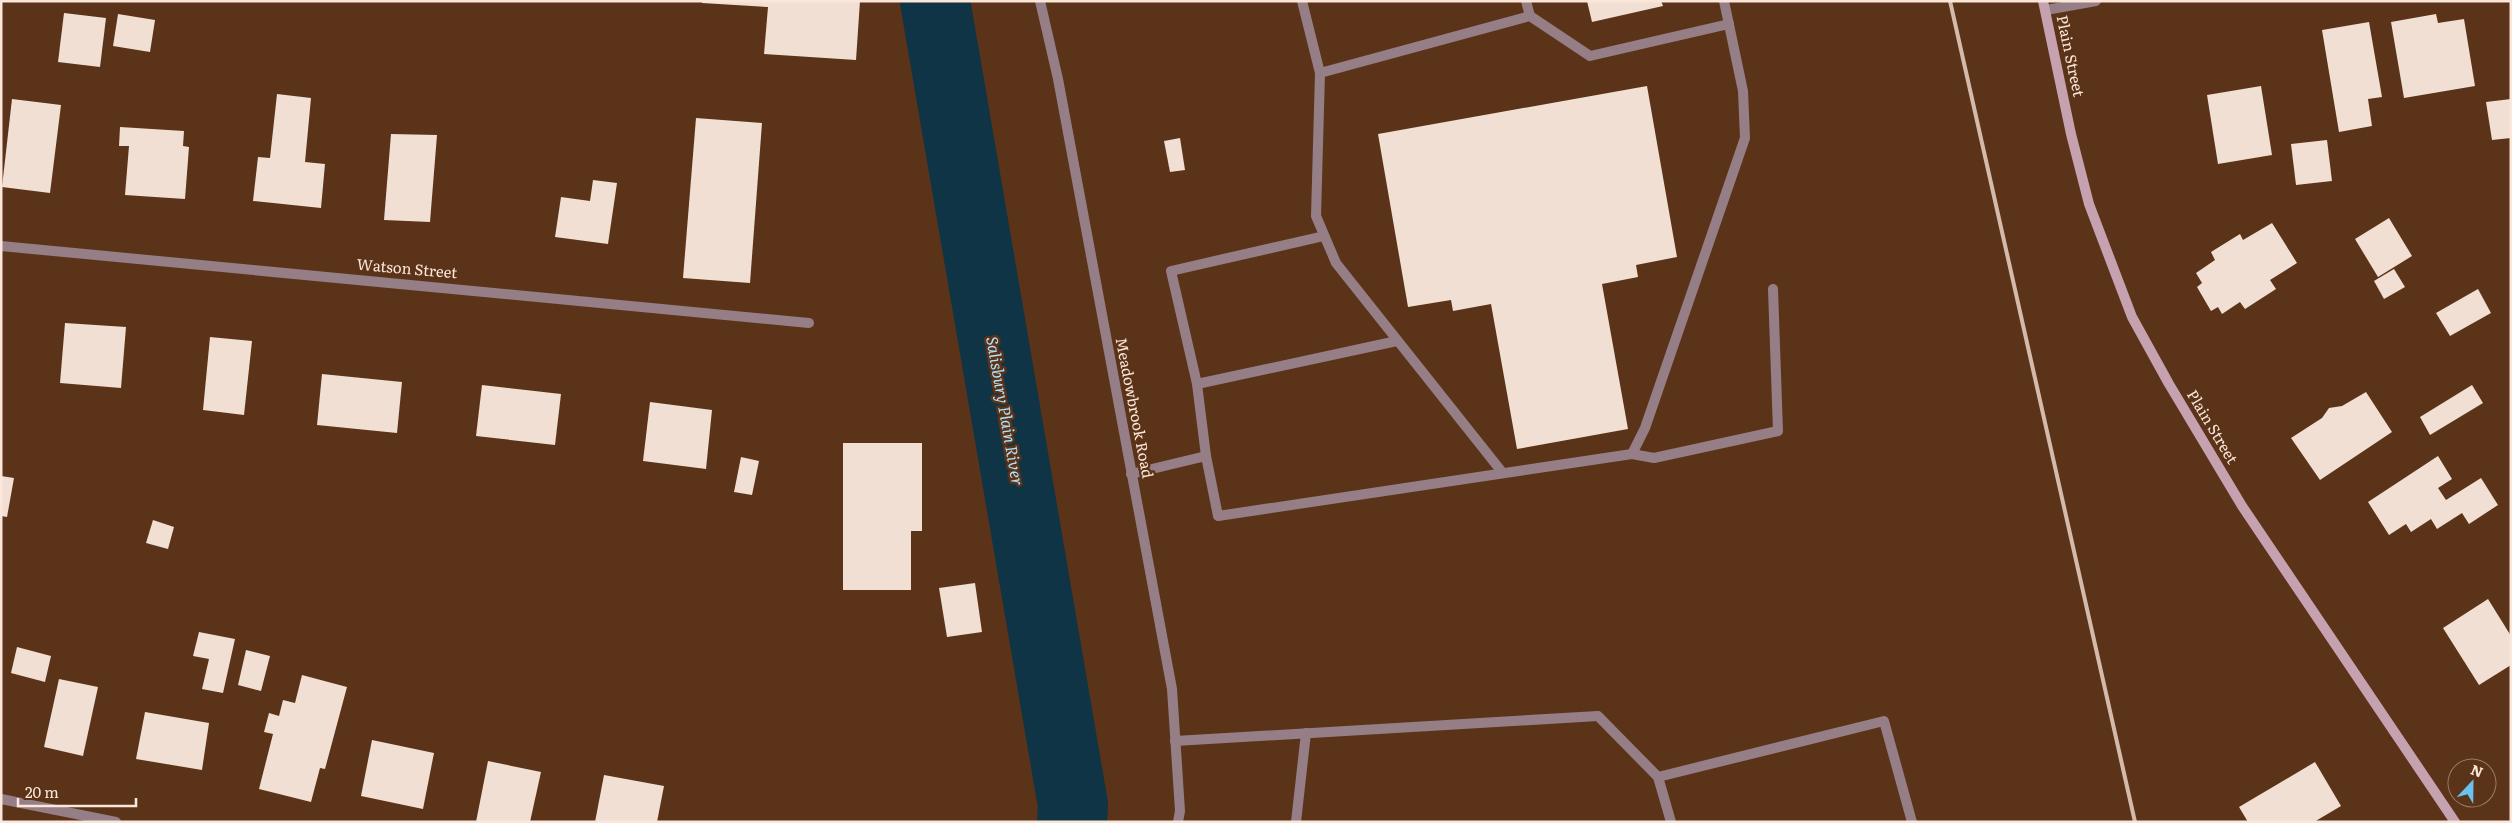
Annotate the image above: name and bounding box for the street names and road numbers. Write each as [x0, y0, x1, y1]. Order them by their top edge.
street label: Plain Street [2052, 13, 2091, 99]
street label: Watson Street [356, 252, 458, 283]
street label: Meadowbrook Road [1111, 335, 1160, 480]
street label: Plain Street [2182, 385, 2245, 468]

